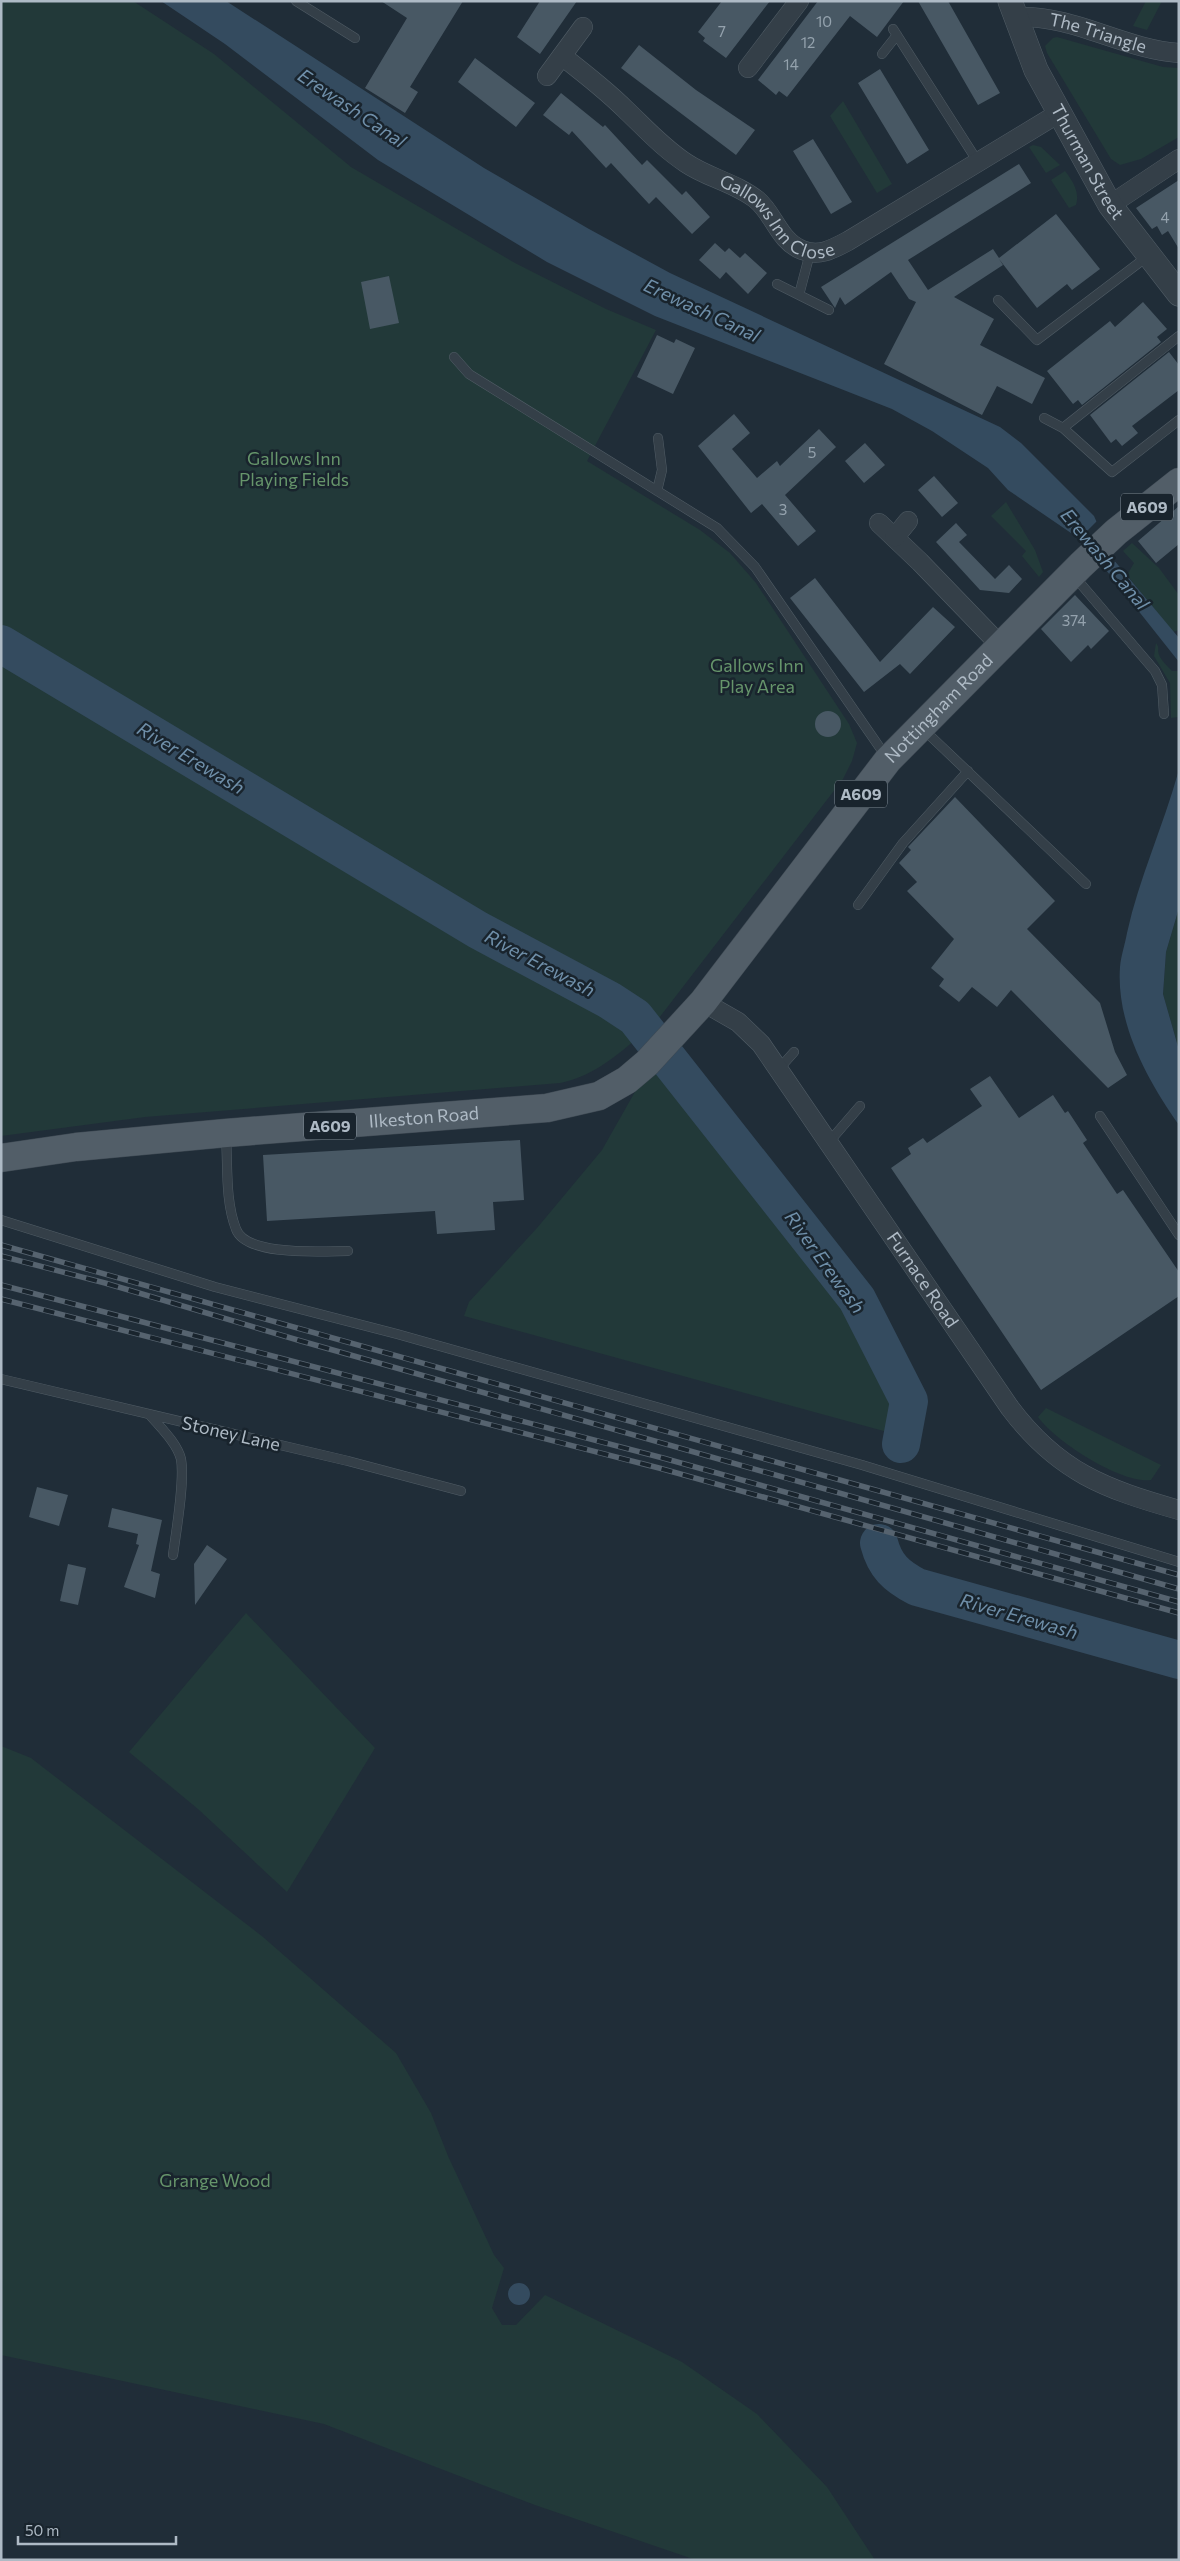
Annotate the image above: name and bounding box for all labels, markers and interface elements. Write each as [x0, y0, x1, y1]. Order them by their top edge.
street label: The Triangle [1048, 8, 1149, 57]
house number: 10 [816, 12, 832, 30]
house number: 7 [718, 22, 726, 40]
house number: 12 [801, 33, 815, 51]
house number: 14 [783, 55, 799, 73]
water label: Erewash Canal [294, 63, 412, 153]
street label: Thurman Street [1047, 100, 1129, 224]
street label: Gallows Inn Close [717, 169, 837, 263]
house number: 4 [1161, 208, 1170, 226]
water label: Erewash Canal [641, 273, 765, 347]
house number: 5 [808, 443, 816, 461]
park label: Gallows Inn Playing Fields [239, 447, 349, 490]
road number: A609 [1121, 494, 1173, 520]
house number: 3 [779, 500, 787, 518]
water label: Erewash Canal [1056, 503, 1155, 615]
house number: 374 [1062, 611, 1086, 629]
street label: Nottingham Road [879, 649, 997, 767]
park label: Gallows Inn Play Area [710, 654, 804, 697]
water label: River Erewash [133, 716, 249, 799]
road number: A609 [835, 781, 887, 808]
water label: River Erewash [481, 924, 599, 1001]
street label: Ilkeston Road [368, 1101, 480, 1132]
road number: A609 [304, 1112, 356, 1140]
water label: River Erewash [780, 1206, 870, 1318]
street label: Furnace Road [883, 1227, 964, 1331]
street label: Stoney Lane [180, 1411, 283, 1455]
water label: River Erewash [958, 1588, 1081, 1643]
park label: Grange Wood [159, 2169, 271, 2191]
scale bar [18, 2514, 175, 2546]
text: 50 m [25, 2521, 59, 2539]

